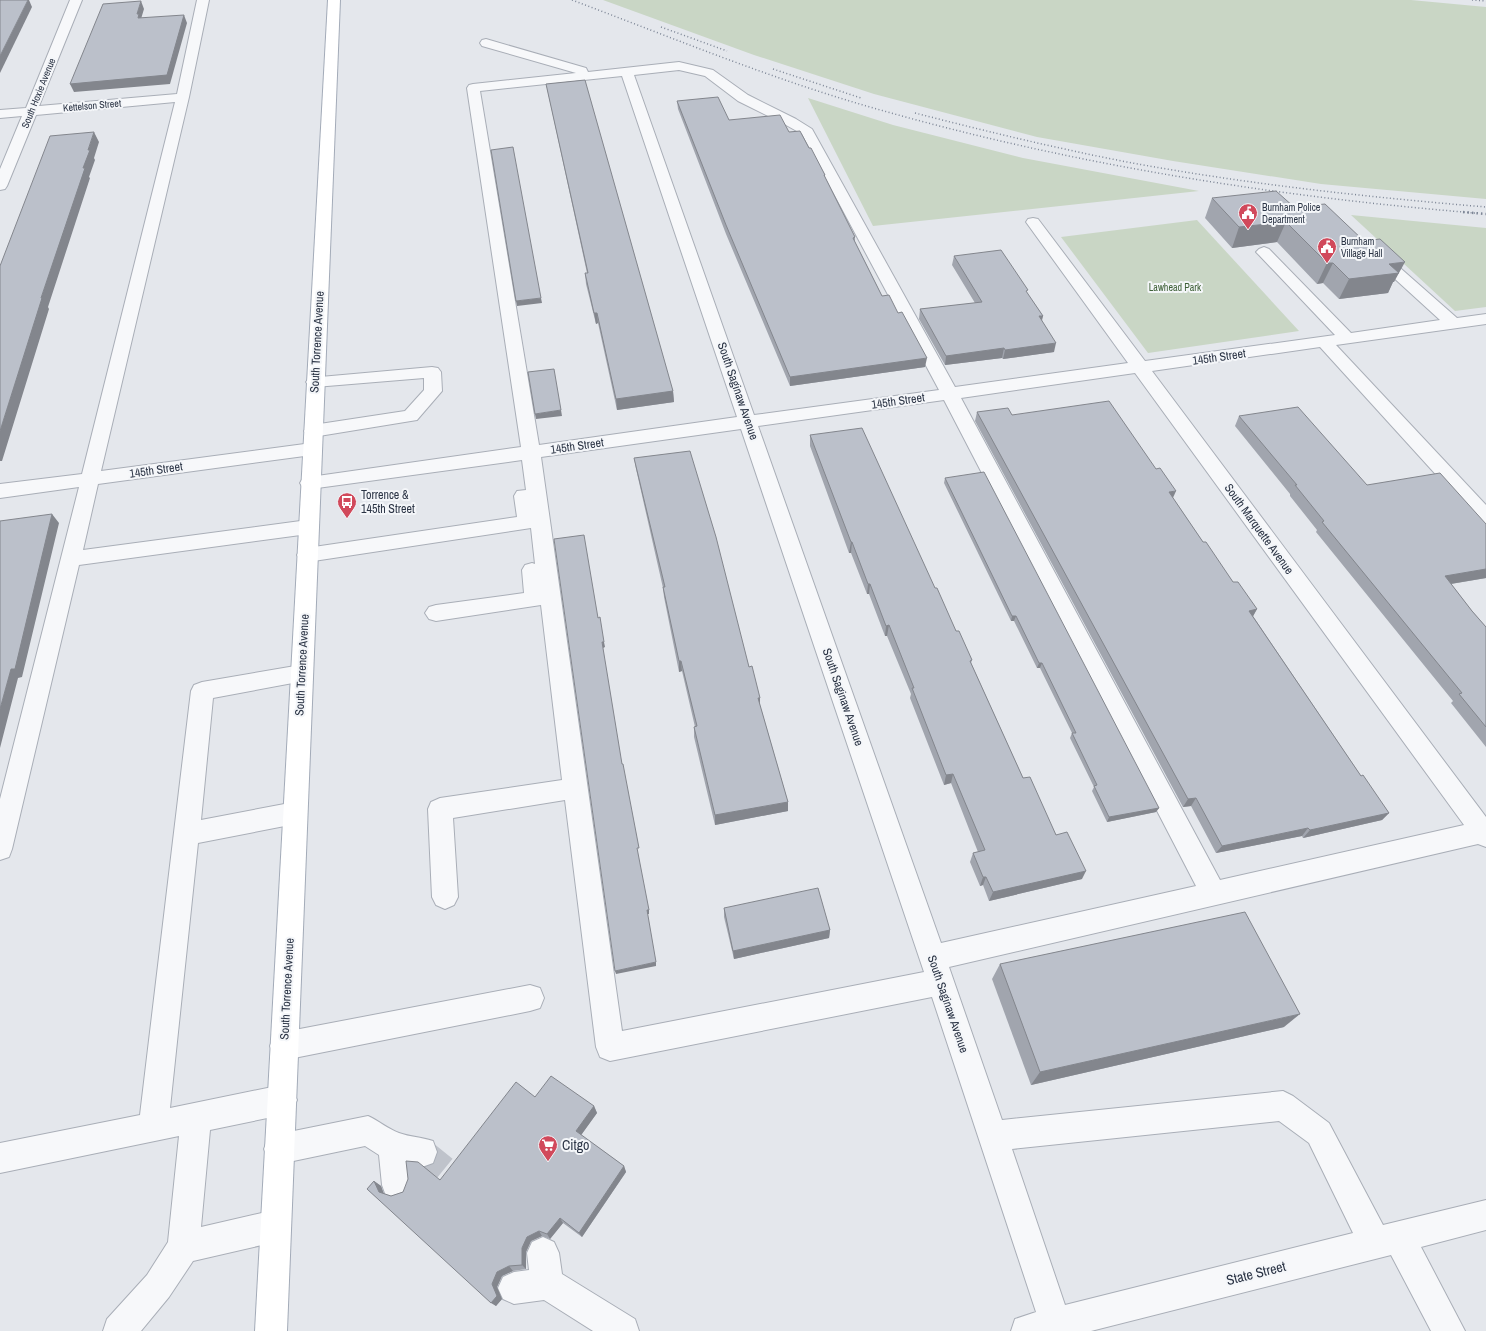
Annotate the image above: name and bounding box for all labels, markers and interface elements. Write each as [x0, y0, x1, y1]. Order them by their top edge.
street label: South Hoxie Avenue [18, 56, 59, 130]
street label: Kettelson Street [62, 96, 122, 115]
place label: Burnham Police Department [1262, 201, 1321, 226]
public building icon: Burnham Police Department [1237, 202, 1259, 230]
place label: Burnham Village Hall [1341, 235, 1383, 260]
public building icon: Burnham Village Hall [1316, 236, 1338, 264]
park label: Lawhead Park [1149, 281, 1202, 294]
street label: South Torrence Avenue [306, 291, 328, 393]
street label: South Saginaw Avenue [714, 340, 762, 442]
street label: 145th Street [1191, 345, 1247, 369]
street label: 145th Street [870, 389, 926, 413]
street label: 145th Street [549, 434, 605, 458]
street label: 145th Street [128, 458, 184, 482]
street label: South Marquette Avenue [1221, 481, 1297, 577]
place label: Torrence & 145th Street [361, 487, 415, 517]
bus stop icon: Torrence & 145th Street [336, 491, 358, 519]
street label: South Torrence Avenue [291, 614, 313, 716]
street label: South Saginaw Avenue [819, 646, 867, 748]
street label: South Torrence Avenue [276, 938, 298, 1040]
street label: South Saginaw Avenue [924, 953, 972, 1055]
supermarket icon: Citgo [537, 1134, 559, 1162]
place label: Citgo [562, 1136, 589, 1154]
street label: State Street [1224, 1257, 1288, 1289]

